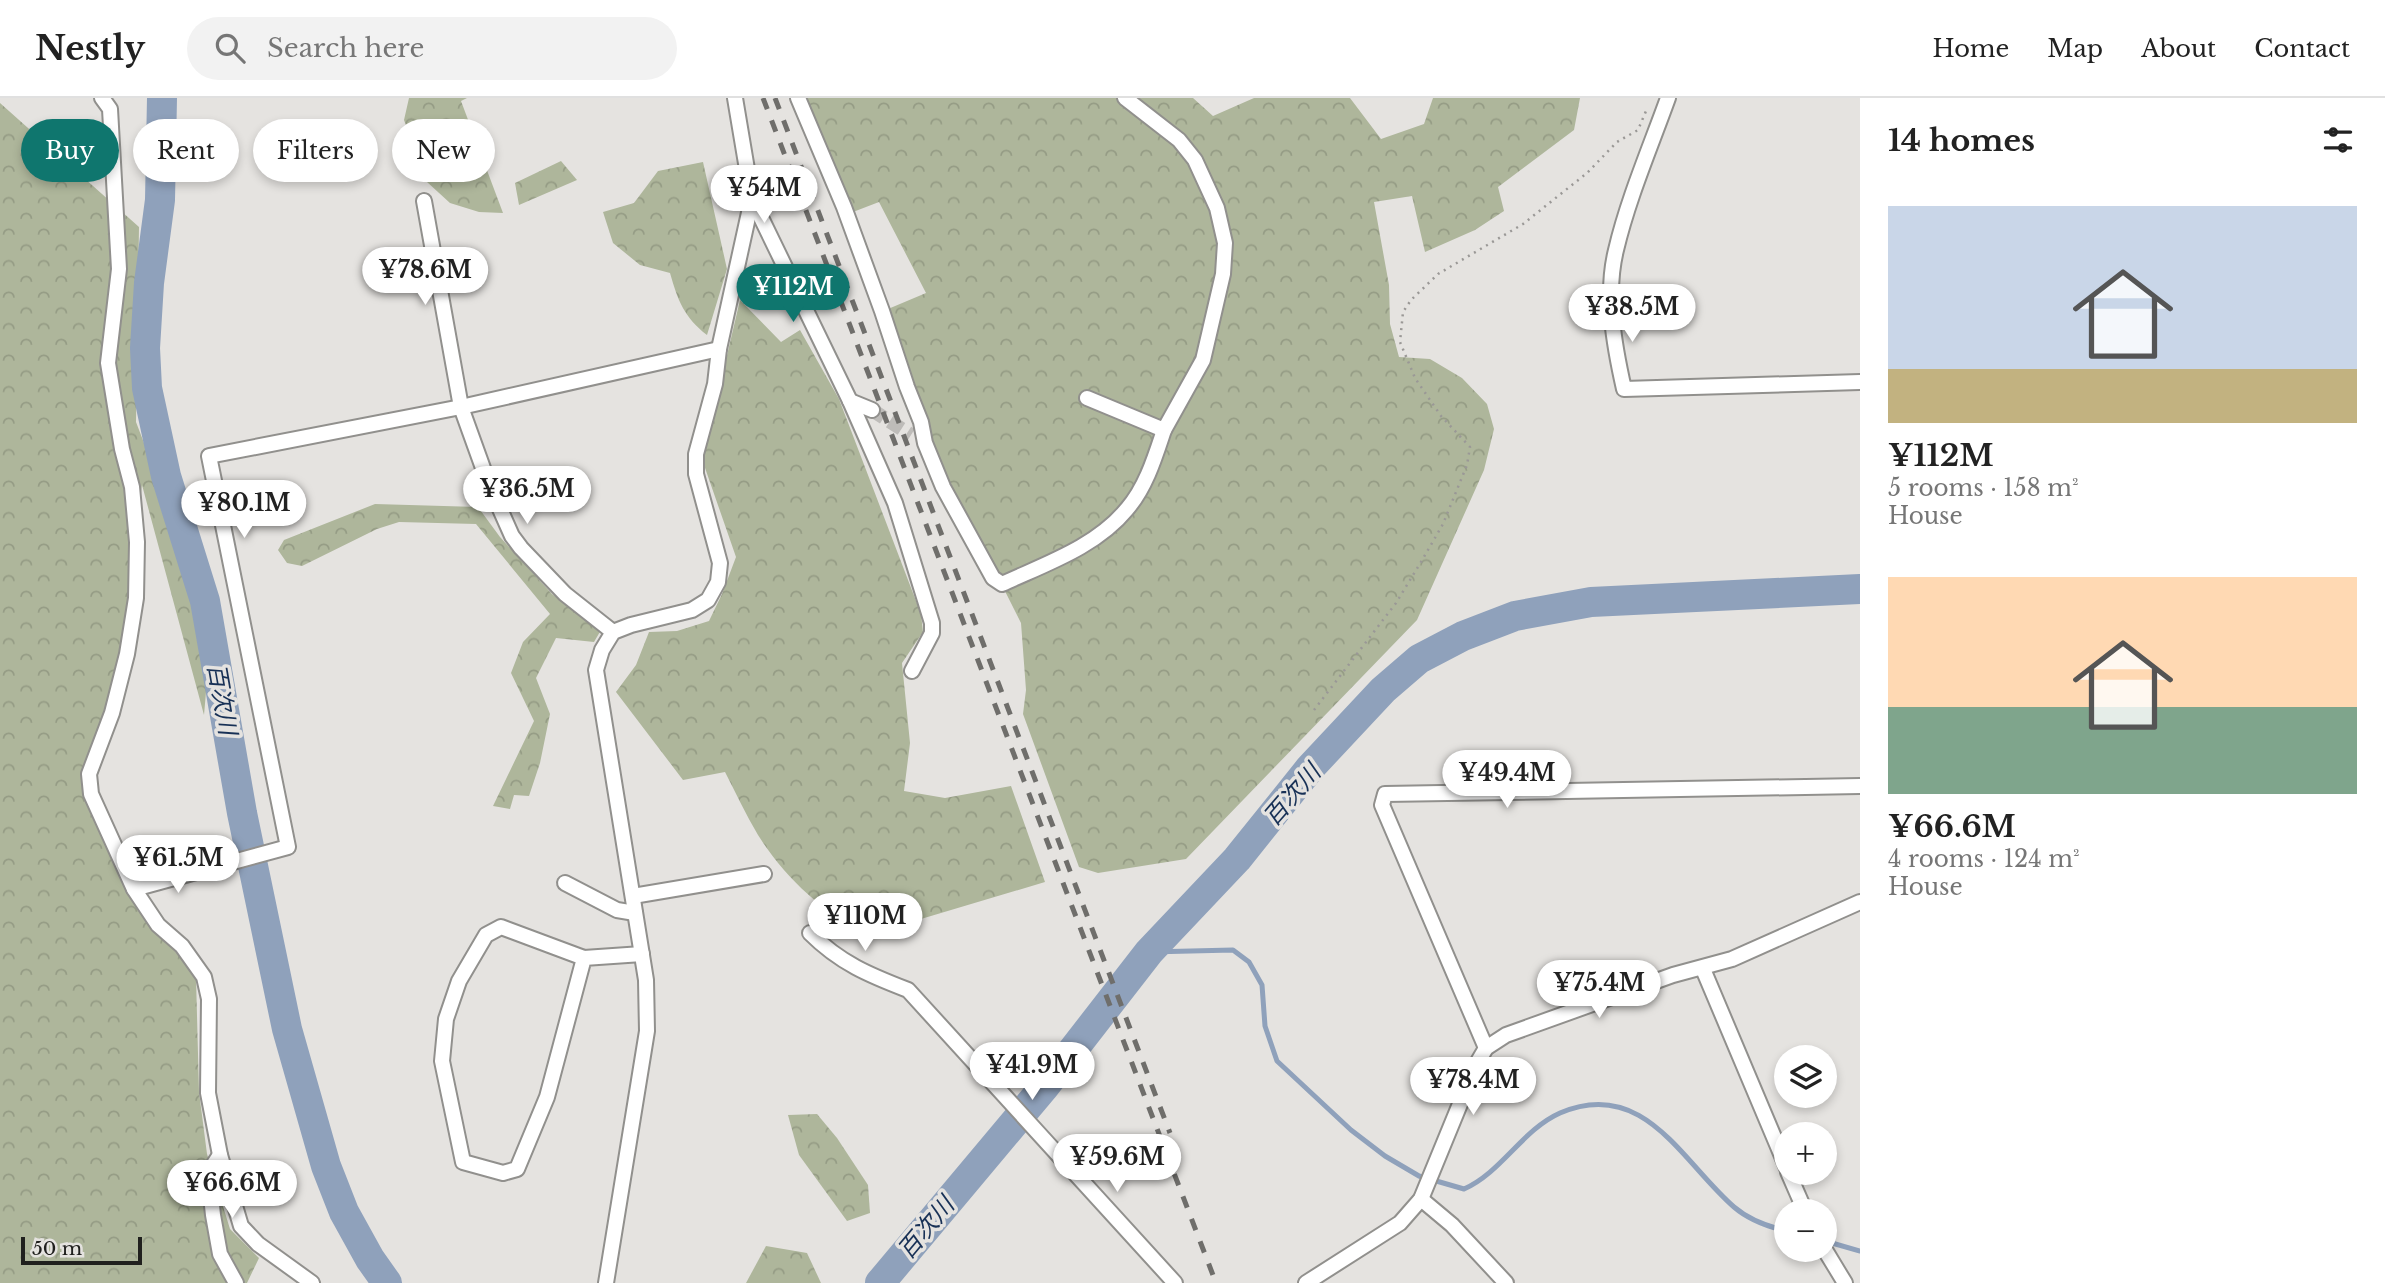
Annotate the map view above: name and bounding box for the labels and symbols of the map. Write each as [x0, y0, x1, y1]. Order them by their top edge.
pin: ¥54M [723, 166, 805, 225]
pin: ¥78.6M [368, 248, 482, 307]
pin: ¥112M [744, 264, 842, 324]
pin: ¥38.5M [1575, 285, 1689, 344]
pin: ¥36.5M [470, 466, 584, 526]
pin: ¥80.1M [187, 480, 301, 540]
water label: 百次川 [202, 661, 244, 740]
pin: ¥49.4M [1450, 750, 1564, 810]
water label: 百次川 [1257, 756, 1328, 831]
pin: ¥61.5M [121, 836, 235, 895]
pin: ¥110M [816, 894, 914, 953]
pin: ¥75.4M [1542, 960, 1656, 1020]
pin: ¥41.9M [975, 1042, 1089, 1102]
pin: ¥78.4M [1416, 1058, 1530, 1117]
pin: ¥59.6M [1060, 1134, 1174, 1194]
pin: ¥66.6M [175, 1160, 289, 1220]
water label: 百次川 [891, 1188, 962, 1265]
scale bar [21, 1234, 142, 1266]

